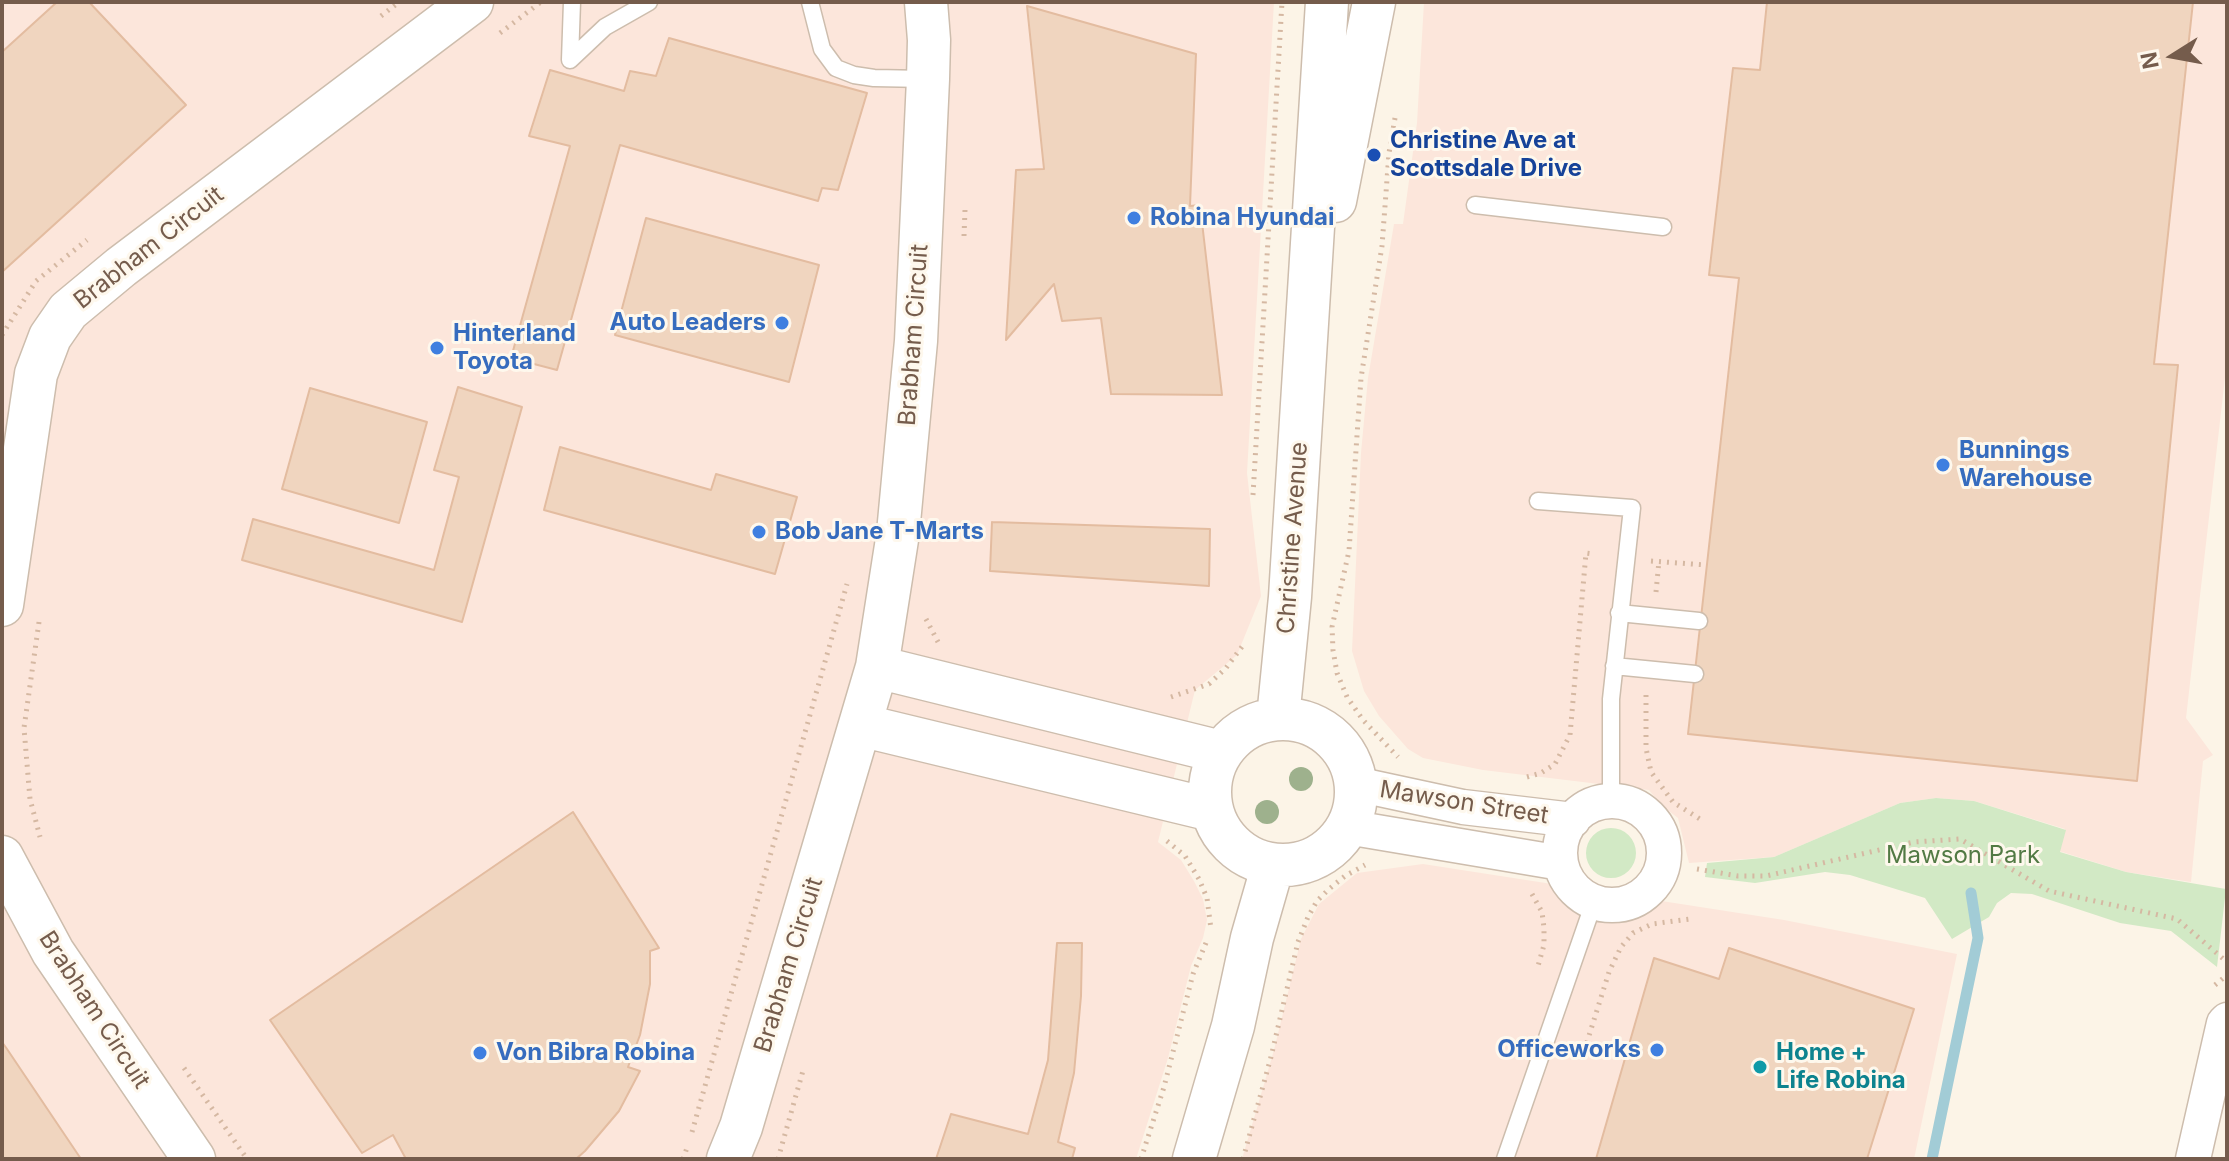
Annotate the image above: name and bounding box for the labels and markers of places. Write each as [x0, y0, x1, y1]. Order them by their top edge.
place label: Christine Ave at Scottsdale Drive [1390, 127, 1582, 183]
marker: Christine Ave at Scottsdale Drive [1365, 146, 1383, 164]
place label: Robina Hyundai [1150, 204, 1334, 232]
marker: Robina Hyundai [1125, 209, 1143, 227]
place label: Auto Leaders [610, 309, 766, 337]
marker: Auto Leaders [773, 314, 791, 332]
place label: Hinterland Toyota [453, 320, 576, 376]
marker: Hinterland Toyota [428, 339, 446, 357]
place label: Bunnings Warehouse [1959, 437, 2092, 493]
marker: Bunnings Warehouse [1934, 456, 1952, 474]
place label: Bob Jane T-Marts [775, 518, 984, 546]
marker: Bob Jane T-Marts [750, 523, 768, 541]
place label: Officeworks [1497, 1036, 1641, 1064]
place label: Von Bibra Robina [496, 1039, 695, 1067]
place label: Home + Life Robina [1776, 1039, 1906, 1095]
marker: Officeworks [1648, 1041, 1666, 1059]
marker: Von Bibra Robina [471, 1044, 489, 1062]
marker: Home + Life Robina [1751, 1058, 1769, 1076]

